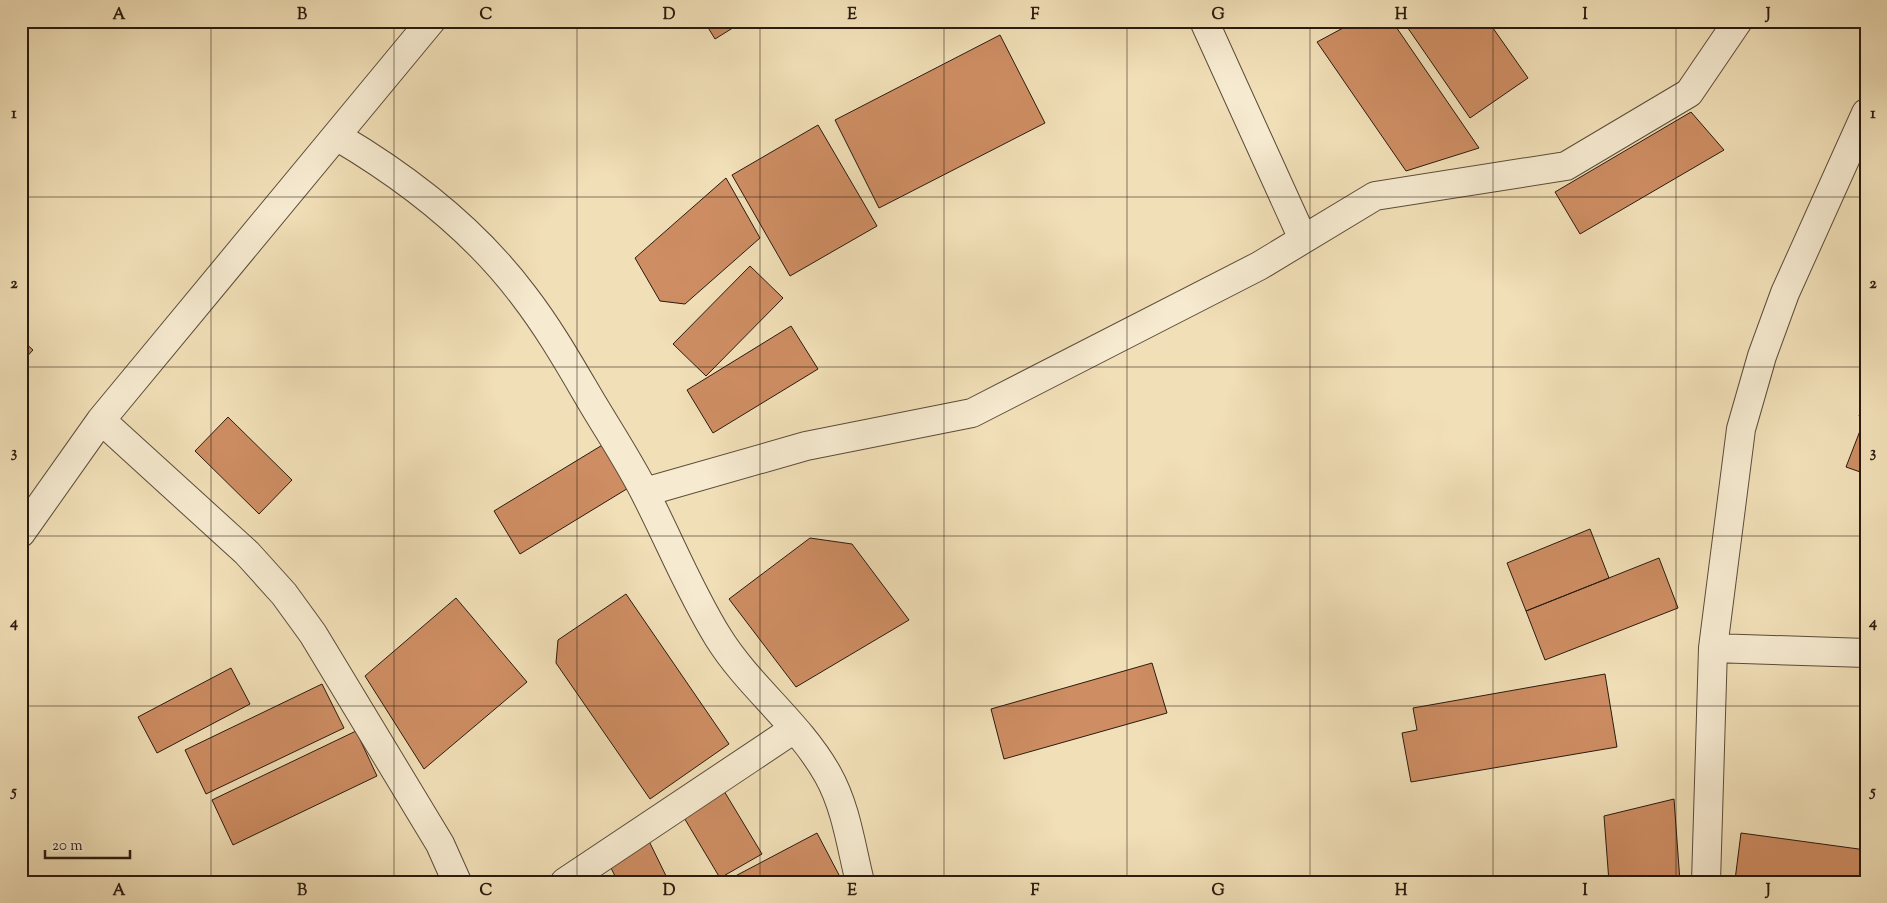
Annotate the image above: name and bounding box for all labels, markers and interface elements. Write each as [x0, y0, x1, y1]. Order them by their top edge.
text: A [113, 4, 126, 27]
text: B [297, 4, 307, 27]
text: C [480, 4, 493, 27]
text: D [663, 4, 676, 27]
text: E [847, 4, 857, 27]
text: F [1031, 4, 1040, 27]
text: G [1211, 4, 1225, 27]
text: H [1395, 4, 1408, 27]
text: I [1582, 4, 1588, 27]
text: J [1764, 4, 1771, 27]
text: 1 [11, 103, 17, 126]
text: 1 [1870, 103, 1876, 126]
text: 2 [10, 273, 18, 296]
text: 2 [1869, 273, 1877, 296]
text: 3 [11, 442, 18, 465]
text: 3 [1870, 442, 1877, 465]
text: 4 [9, 612, 18, 635]
text: 4 [1868, 612, 1877, 635]
text: 5 [9, 781, 17, 804]
text: 5 [1868, 781, 1876, 804]
scale bar [45, 828, 130, 860]
text: 20 m [52, 836, 83, 857]
text: A [113, 880, 126, 903]
text: B [297, 880, 307, 903]
text: C [480, 880, 493, 903]
text: D [663, 880, 676, 903]
text: E [847, 880, 857, 903]
text: F [1031, 880, 1040, 903]
text: G [1211, 880, 1225, 903]
text: H [1395, 880, 1408, 903]
text: I [1582, 880, 1588, 903]
text: J [1764, 880, 1771, 903]

